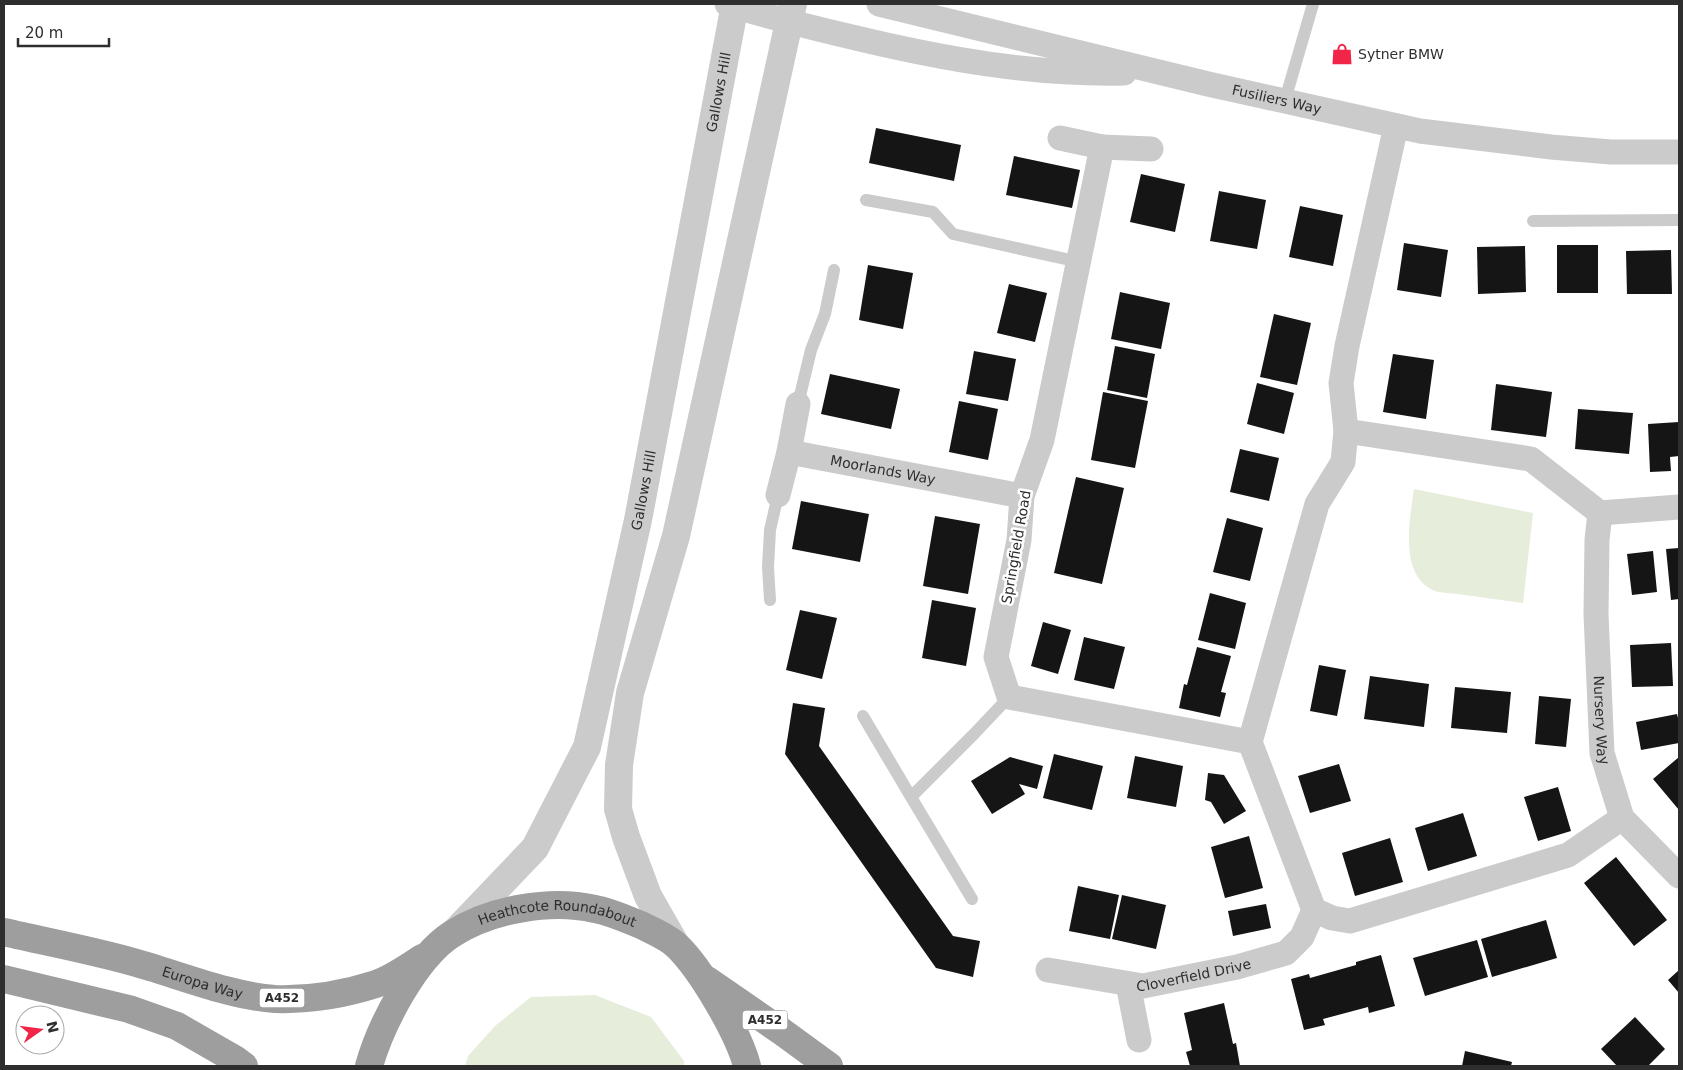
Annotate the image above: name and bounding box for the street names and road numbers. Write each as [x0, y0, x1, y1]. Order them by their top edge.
street label: Gallows Hill [703, 51, 734, 134]
street label: Fusiliers Way [1231, 82, 1323, 117]
street label: Gallows Hill [628, 449, 659, 532]
street label: Moorlands Way [829, 452, 937, 488]
street label: Springfield Road [998, 489, 1034, 605]
street label: Nursery Way [1591, 675, 1613, 767]
street label: Heathcote Roundabout [476, 917, 638, 933]
street label: Cloverfield Drive [1135, 955, 1253, 994]
street label: Europa Way [160, 963, 244, 1002]
road number: A452 [260, 988, 304, 1008]
road number: A452 [742, 1010, 788, 1030]

